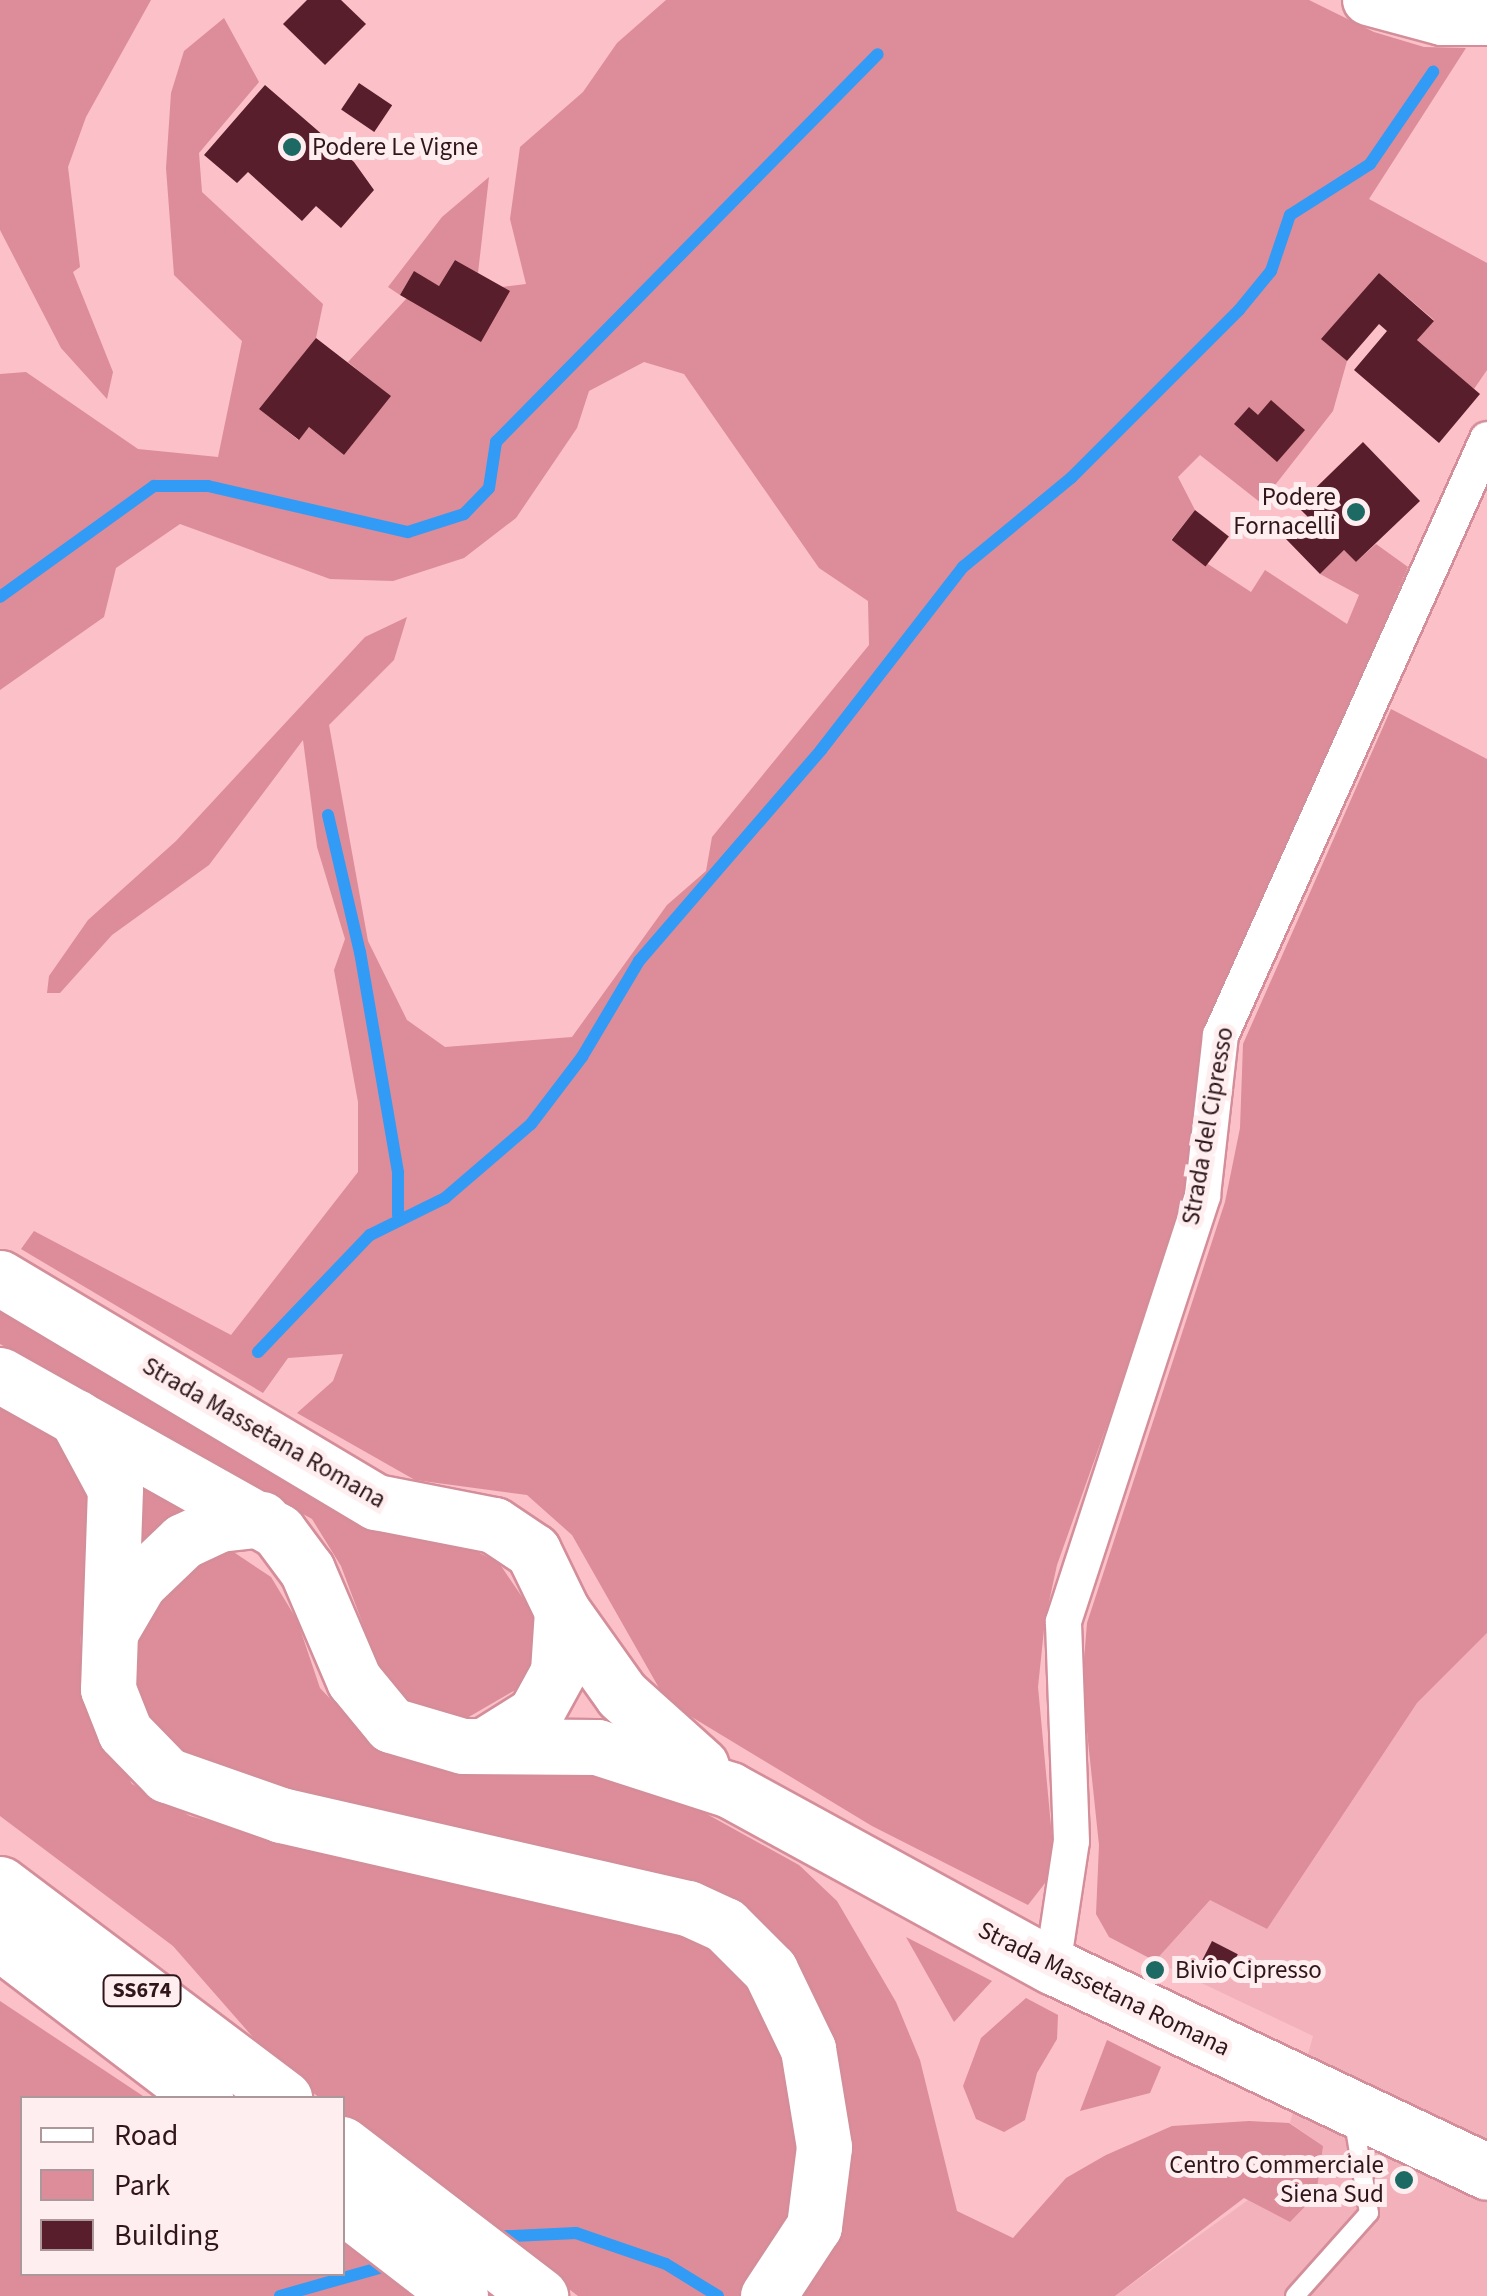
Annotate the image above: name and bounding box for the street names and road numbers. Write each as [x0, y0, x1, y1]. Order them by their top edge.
street label: Strada del Cipresso [1176, 1025, 1240, 1227]
street label: Strada Massetana Romana [137, 1351, 391, 1515]
street label: Strada Massetana Romana [973, 1915, 1235, 2063]
road number: SS674 [102, 1974, 182, 2008]

